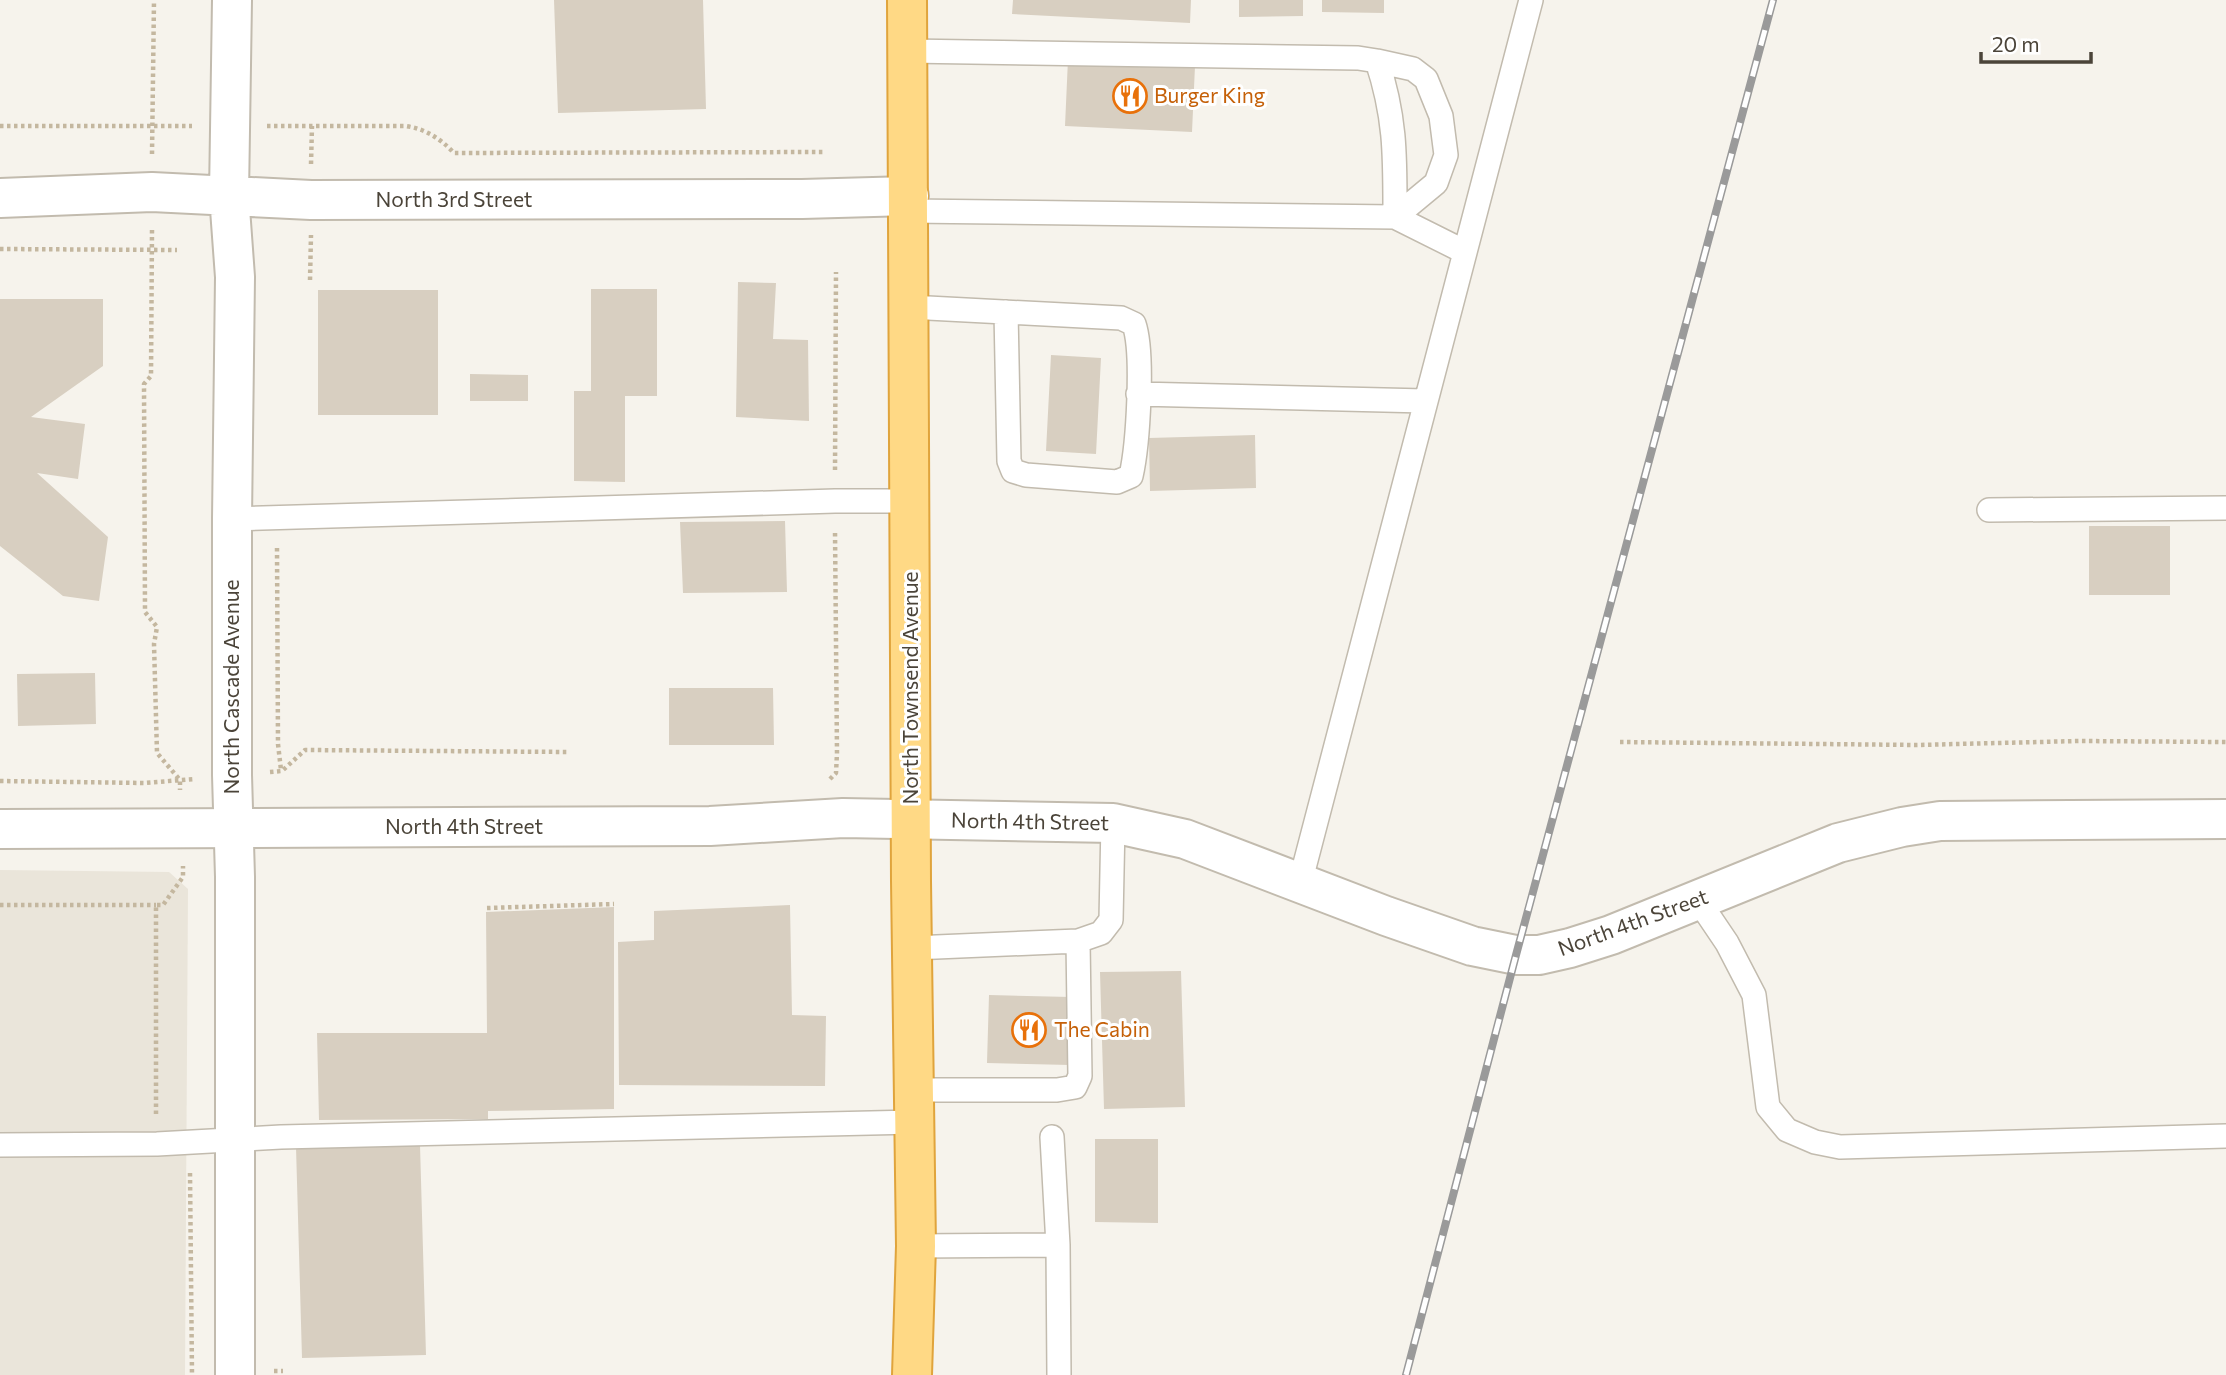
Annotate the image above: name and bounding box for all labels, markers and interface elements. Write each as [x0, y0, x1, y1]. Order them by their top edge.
scale bar [1981, 21, 2091, 65]
text: 20 m [1992, 31, 2040, 56]
restaurant icon: Burger King [1111, 77, 1149, 115]
place label: Burger King [1154, 82, 1265, 107]
street label: North 3rd Street [376, 186, 532, 211]
street label: North Townsend Avenue [897, 571, 922, 805]
street label: North Cascade Avenue [218, 580, 243, 794]
street label: North 4th Street [951, 807, 1109, 834]
street label: North 4th Street [385, 813, 543, 838]
street label: North 4th Street [1554, 883, 1711, 960]
restaurant icon: The Cabin [1010, 1011, 1048, 1049]
place label: The Cabin [1054, 1016, 1150, 1041]

